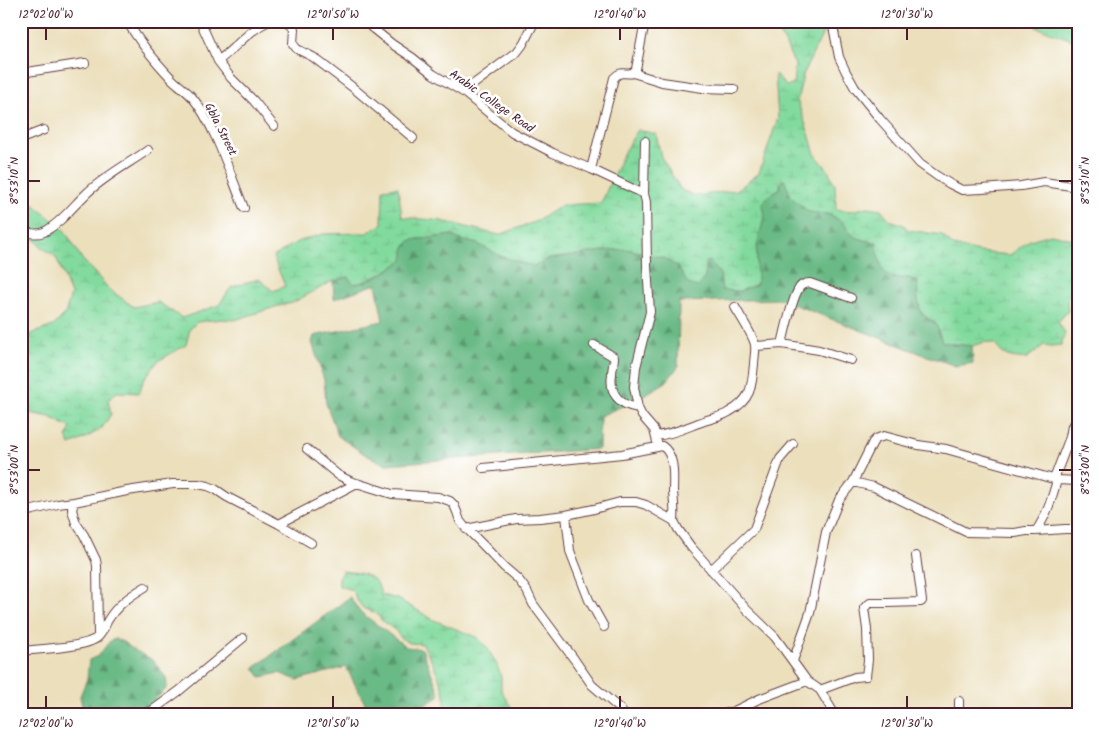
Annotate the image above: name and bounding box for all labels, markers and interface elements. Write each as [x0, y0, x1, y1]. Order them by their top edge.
text: 12°02'00"W [19, 5, 73, 24]
text: 12°01'50"W [307, 5, 359, 24]
text: 12°01'40"W [594, 5, 646, 24]
text: 12°01'30"W [881, 5, 933, 24]
street label: Arabic College Road [445, 65, 539, 138]
street label: Gbla Street [199, 99, 242, 159]
text: 8°53'10"N [5, 157, 24, 205]
text: 8°53'10"N [1076, 157, 1095, 205]
text: 8°53'00"N [5, 445, 24, 495]
text: 8°53'00"N [1076, 445, 1095, 495]
text: 12°02'00"W [19, 714, 73, 733]
text: 12°01'50"W [307, 714, 359, 733]
text: 12°01'40"W [594, 714, 646, 733]
text: 12°01'30"W [881, 714, 933, 733]

